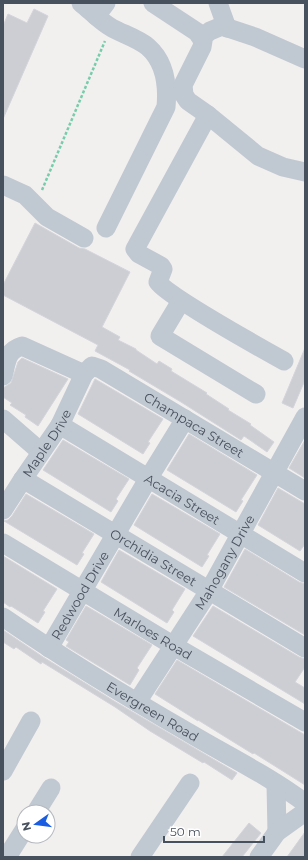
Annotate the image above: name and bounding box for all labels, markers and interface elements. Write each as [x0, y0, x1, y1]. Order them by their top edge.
street label: Champaca Street [141, 389, 247, 461]
street label: Maple Drive [19, 407, 74, 480]
street label: Acacia Street [142, 470, 223, 528]
street label: Mahogany Drive [191, 512, 258, 613]
street label: Orchidia Street [107, 525, 200, 589]
street label: Redwood Drive [48, 548, 112, 643]
street label: Marloes Road [111, 604, 195, 663]
street label: Evergreen Road [104, 678, 202, 745]
north arrow [16, 804, 56, 844]
scale bar [164, 818, 264, 844]
text: N [18, 820, 34, 832]
text: 50 m [170, 824, 201, 839]

